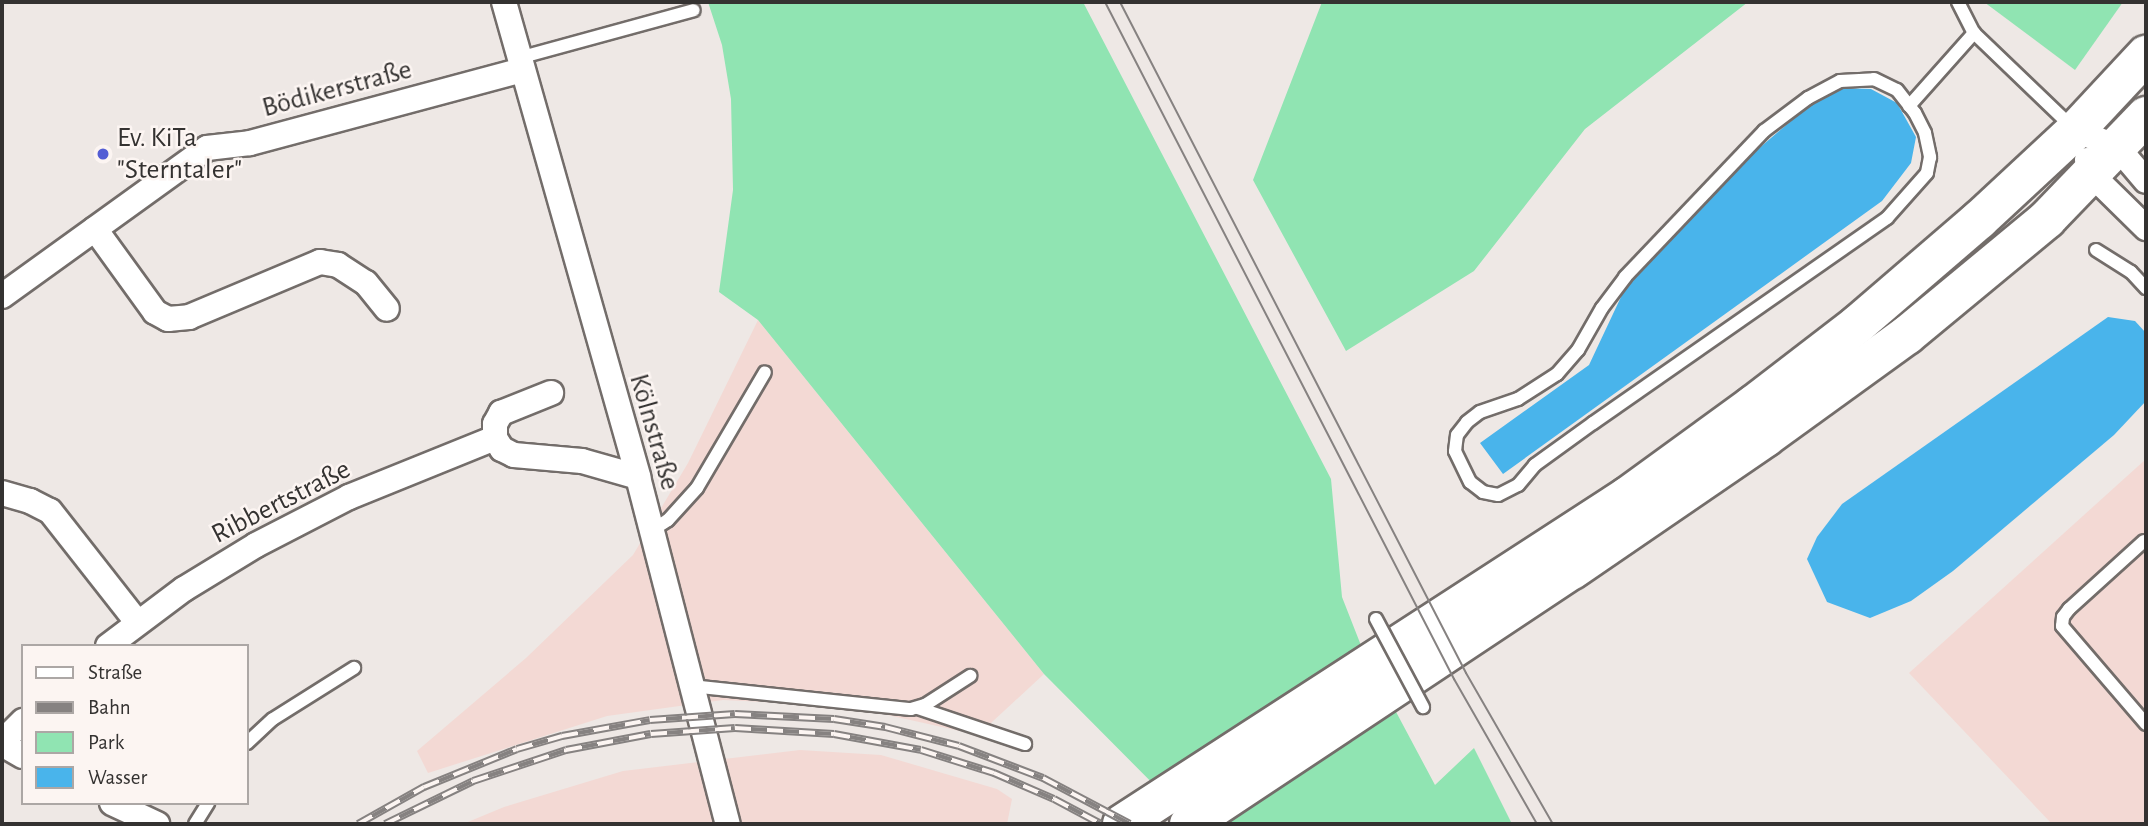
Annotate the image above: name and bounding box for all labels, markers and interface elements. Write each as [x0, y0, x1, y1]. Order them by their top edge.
street label: Bödikerstraße [259, 53, 415, 125]
place label: Ev. KiTa "Sterntaler" [117, 121, 242, 187]
marker: Ev. KiTa "Sterntaler" [95, 146, 111, 162]
street label: Kölnstraße [621, 370, 687, 494]
street label: Ribbertstraße [206, 453, 356, 551]
legend [21, 644, 248, 805]
text: Straße [88, 662, 142, 683]
text: Bahn [88, 697, 131, 718]
text: Park [88, 732, 124, 753]
text: Wasser [88, 767, 147, 788]

